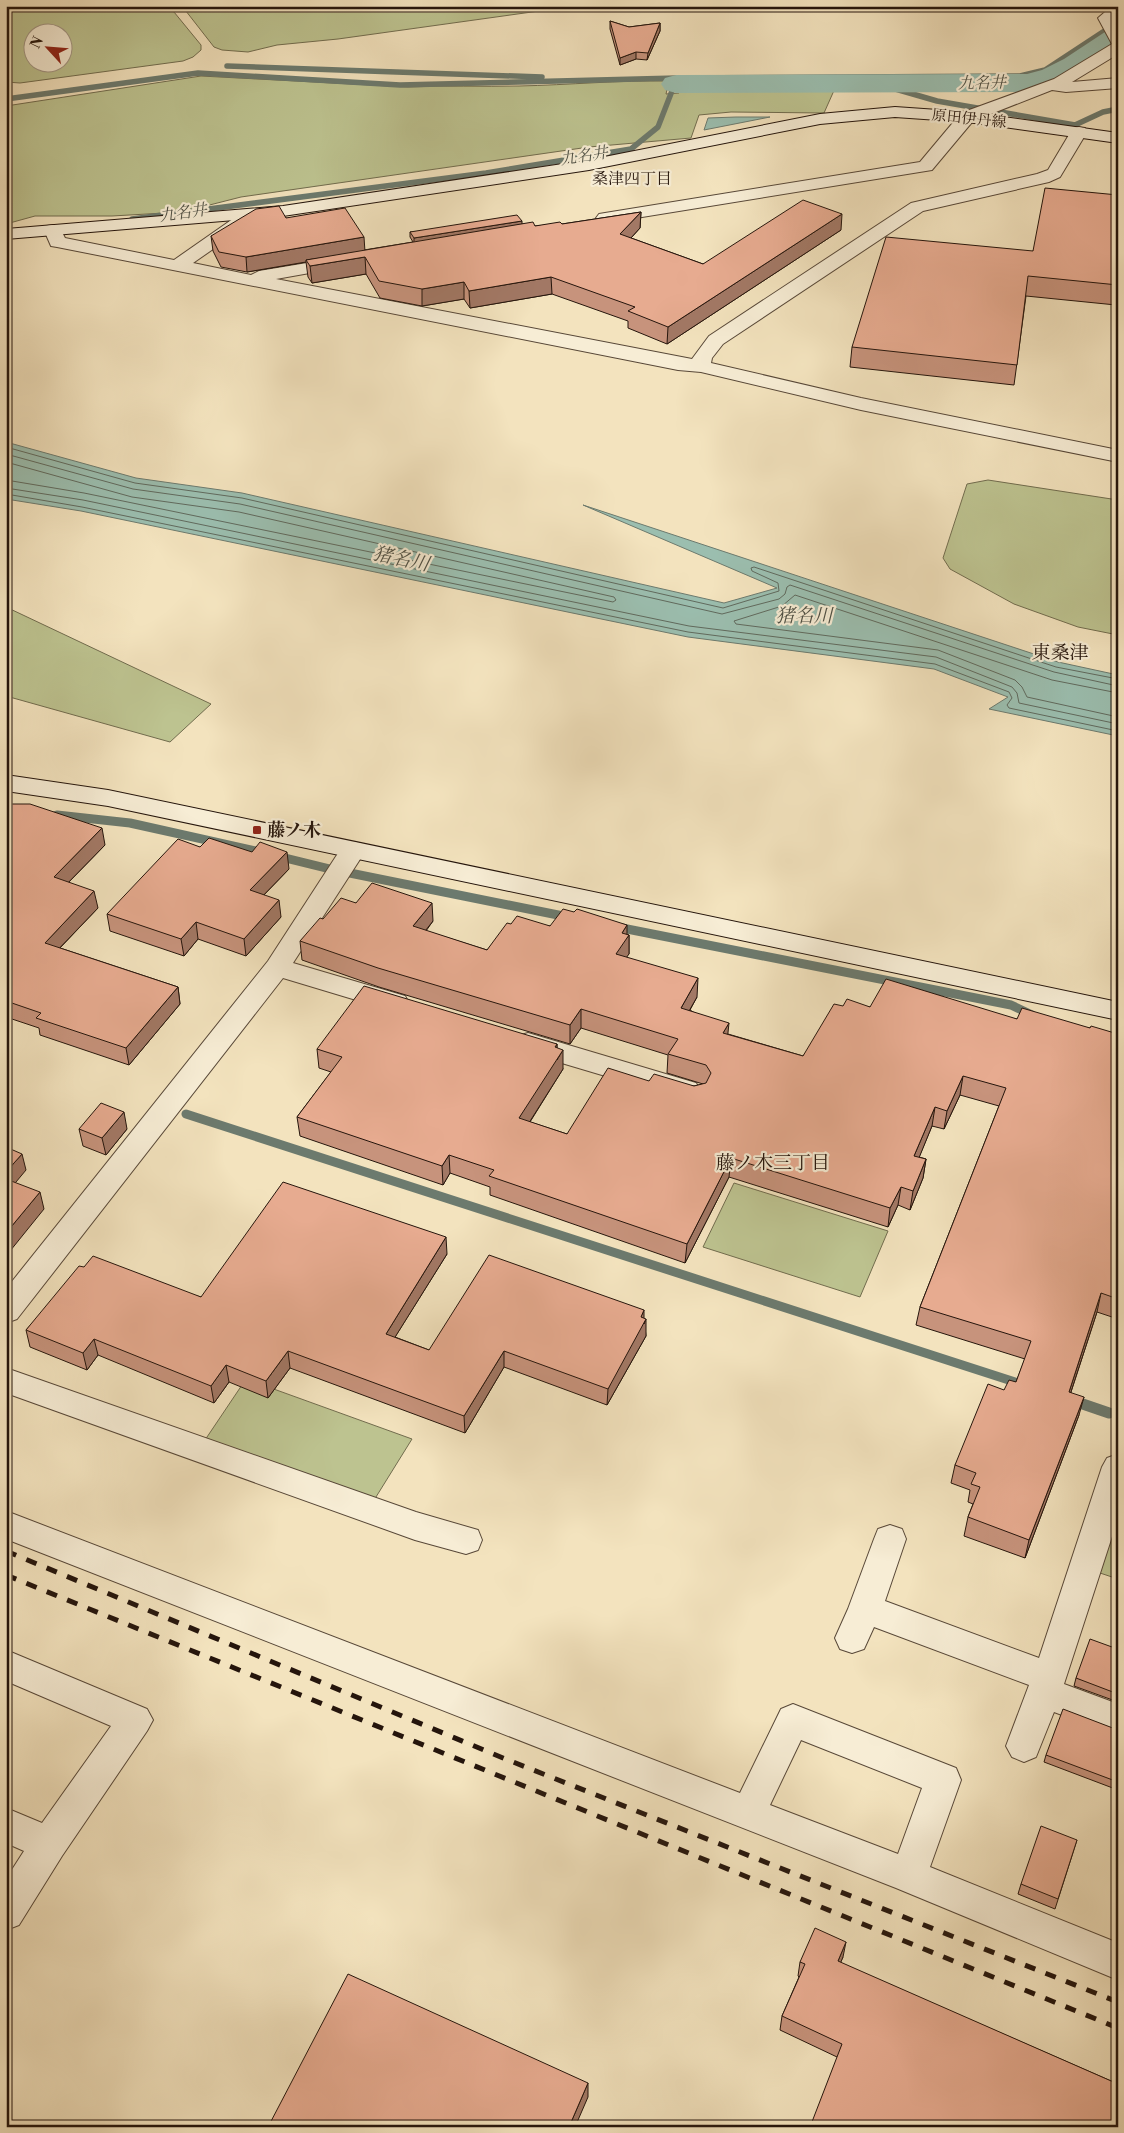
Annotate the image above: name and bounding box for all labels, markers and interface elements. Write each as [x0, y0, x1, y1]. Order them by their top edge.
north arrow [22, 22, 72, 72]
text: N [27, 34, 48, 52]
water label: 九名井 [958, 73, 1008, 93]
street label: 原田伊丹線 [931, 106, 1007, 132]
water label: 九名井 [559, 142, 611, 170]
district label: 桑津四丁目 [592, 169, 672, 189]
water label: 九名井 [158, 199, 210, 226]
water label: 猪名川 [371, 541, 433, 577]
water label: 猪名川 [775, 604, 834, 628]
district label: 東桑津 [1031, 641, 1089, 665]
place label: 藤ノ木 [267, 819, 321, 842]
marker: 藤ノ木 [251, 824, 263, 836]
district label: 藤ノ木三丁目 [716, 1151, 830, 1175]

